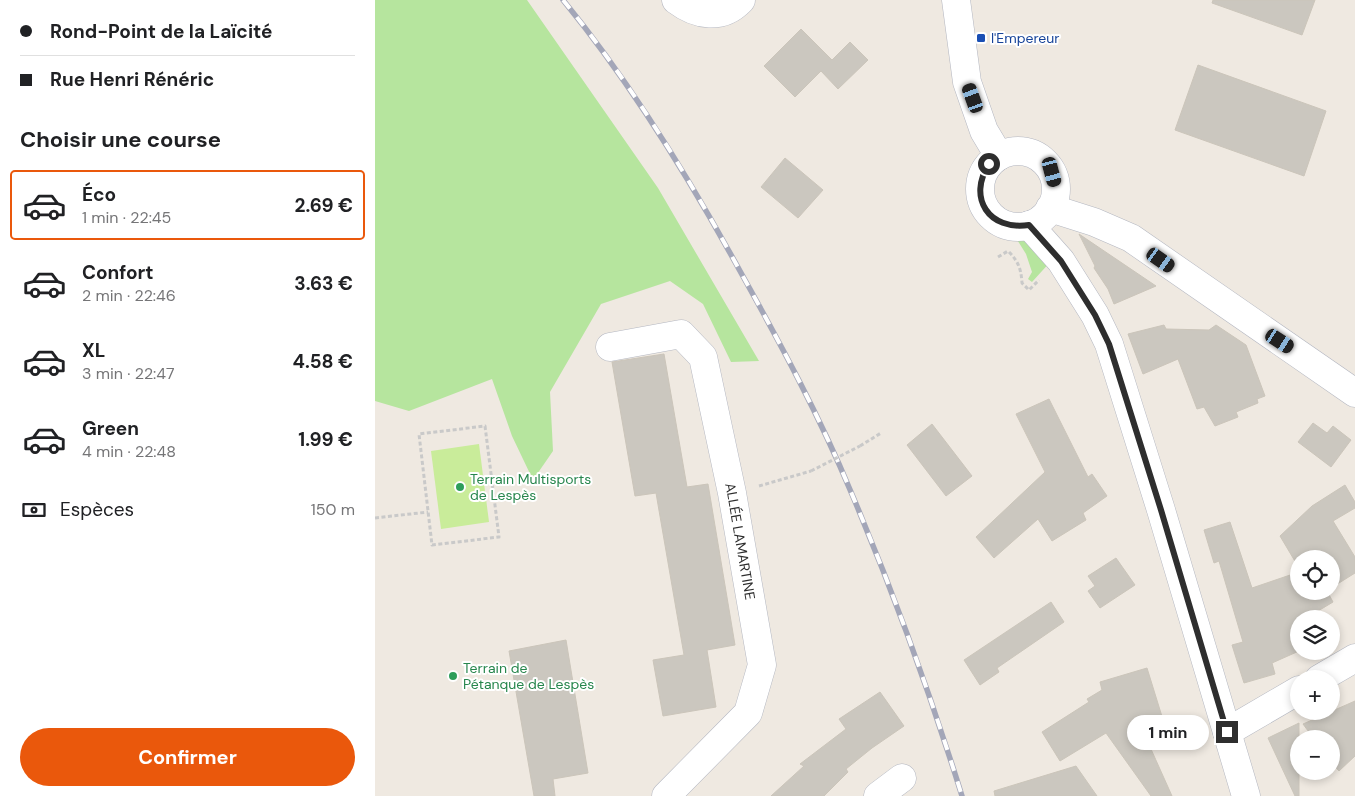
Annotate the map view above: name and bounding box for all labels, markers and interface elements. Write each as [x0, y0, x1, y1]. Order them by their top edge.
text: Rond-Point de la Laïcité [50, 19, 273, 44]
place label: l'Empereur [991, 29, 1060, 47]
marker: l'Empereur [975, 32, 987, 44]
text: Rue Henri Rénéric [50, 67, 214, 92]
car [960, 81, 985, 115]
text: Choisir une course [20, 125, 221, 154]
route start [978, 153, 1000, 175]
car [1040, 156, 1063, 188]
text: Éco [82, 182, 116, 207]
icon: car [22, 183, 67, 228]
text: 2.69 € [295, 193, 353, 218]
text: 1 min · 22:45 [82, 207, 171, 228]
car [1144, 245, 1177, 275]
text: Confort [82, 260, 154, 285]
icon: car [22, 261, 67, 306]
text: 3.63 € [294, 271, 353, 296]
text: 2 min · 22:46 [82, 285, 176, 306]
car [1263, 327, 1296, 355]
text: XL [82, 338, 105, 363]
icon: car [22, 339, 67, 384]
text: 4.58 € [293, 349, 353, 374]
text: 3 min · 22:47 [82, 363, 175, 384]
text: Green [82, 416, 139, 441]
icon: car [22, 417, 67, 462]
text: 1.99 € [298, 427, 353, 452]
text: 4 min · 22:48 [82, 441, 176, 462]
place label: Terrain Multisports de Lespès [470, 470, 591, 504]
marker: Terrain Multisports de Lespès [454, 481, 466, 493]
street label: ALLÉE LAMARTINE [721, 481, 759, 601]
icon: cash [20, 496, 48, 524]
text: Espèces [60, 497, 134, 522]
text: 150 m [311, 499, 355, 520]
map controls [1290, 550, 1340, 780]
button: locate [1290, 550, 1340, 600]
button: layers [1290, 610, 1340, 660]
place label: Terrain de Pétanque de Lespès [463, 659, 594, 693]
marker: Terrain de Pétanque de Lespès [447, 670, 459, 682]
button: + [1290, 670, 1340, 720]
callout: 1 min [1127, 714, 1209, 750]
route end [1216, 721, 1238, 743]
text: 1 min [1149, 722, 1187, 743]
button: Confirmer [20, 728, 355, 786]
button: − [1290, 730, 1340, 780]

